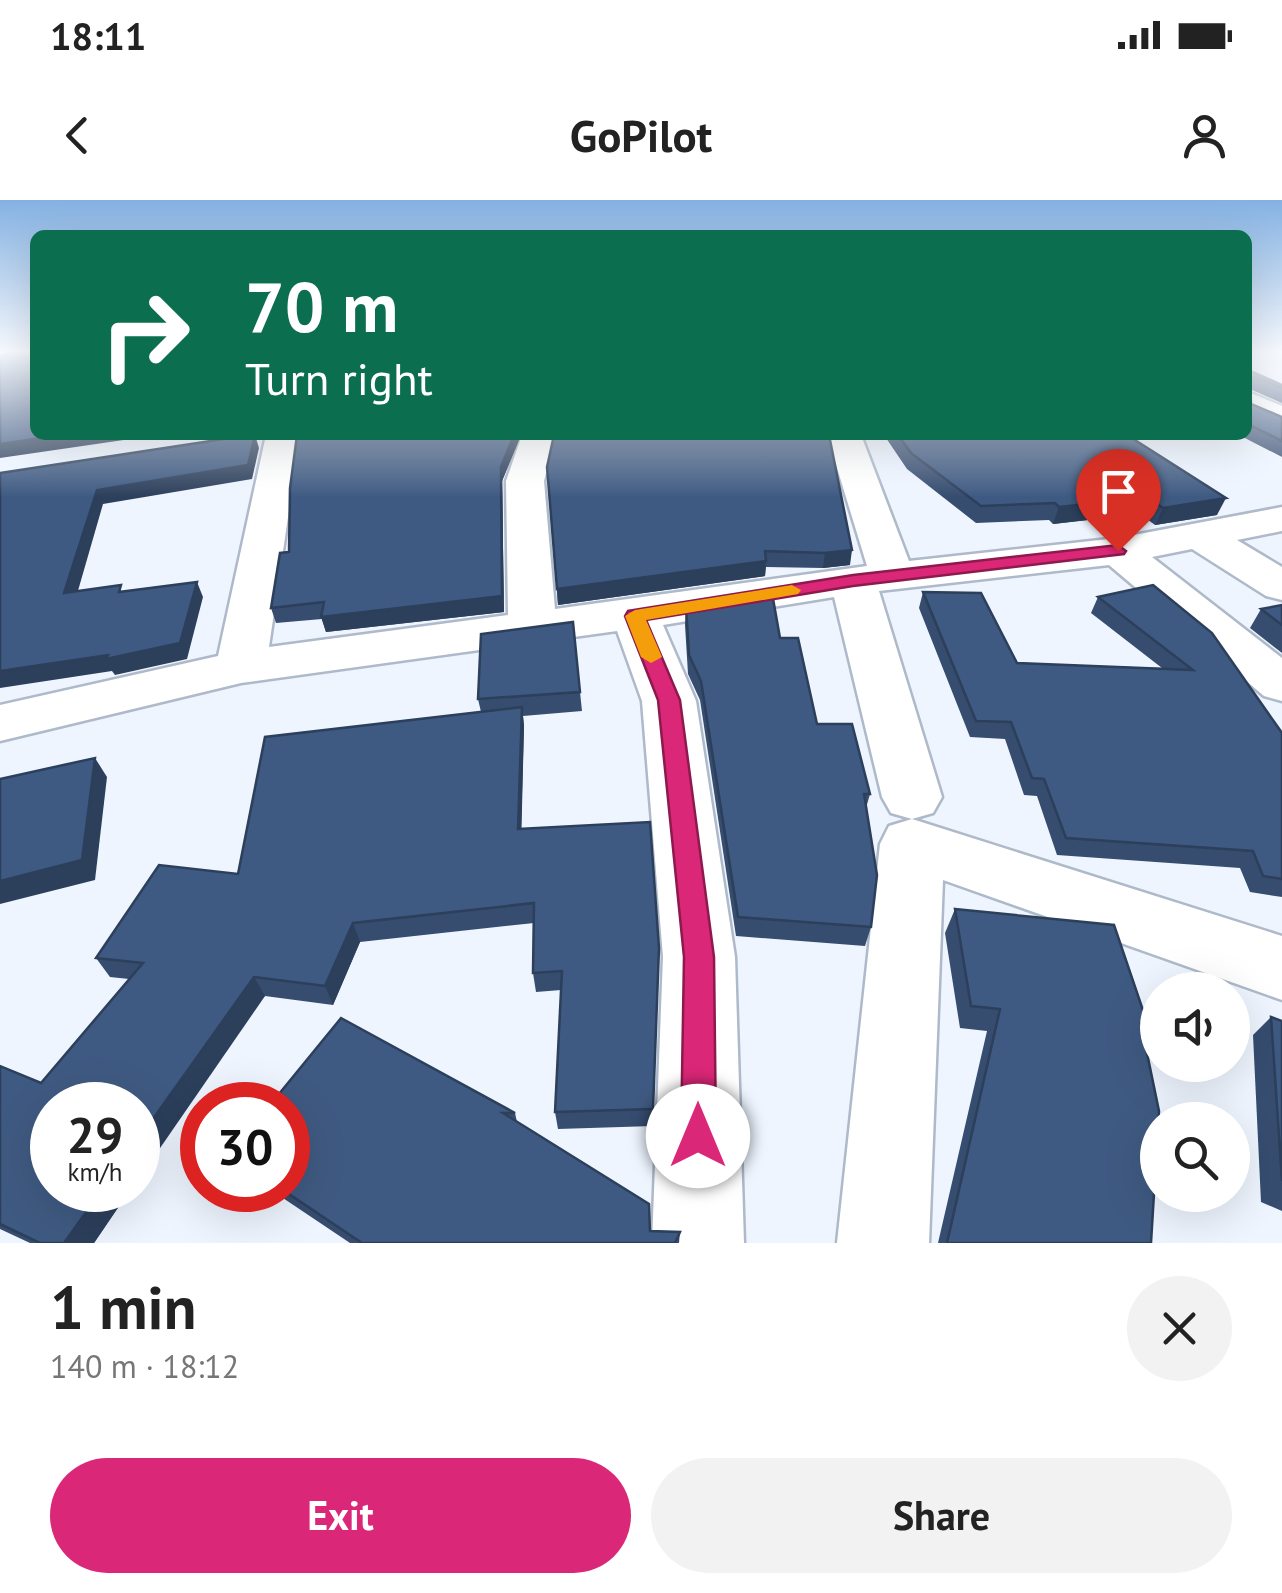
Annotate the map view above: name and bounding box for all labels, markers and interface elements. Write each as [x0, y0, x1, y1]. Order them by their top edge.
text: 18:11 [50, 11, 146, 60]
text: GoPilot [570, 106, 712, 164]
icon: back [50, 108, 105, 163]
icon: person [1177, 108, 1232, 163]
text: 70 m [245, 261, 398, 351]
icon: right [80, 270, 210, 400]
text: Turn right [245, 349, 433, 407]
pin [1076, 449, 1161, 552]
icon: arrive [1091, 464, 1146, 519]
map controls [1140, 972, 1250, 1212]
button: sound [1140, 972, 1250, 1082]
speed limit sign: 30 [180, 1082, 310, 1212]
position arrow [646, 1084, 750, 1188]
text: 29 [67, 1102, 123, 1167]
button: search [1140, 1102, 1250, 1212]
text: km/h [68, 1156, 122, 1188]
text: 1 min [50, 1268, 196, 1346]
button: close [1127, 1276, 1232, 1381]
text: 140 m · 18:12 [50, 1345, 239, 1387]
button: Exit [50, 1458, 631, 1573]
button: Share [651, 1458, 1232, 1573]

